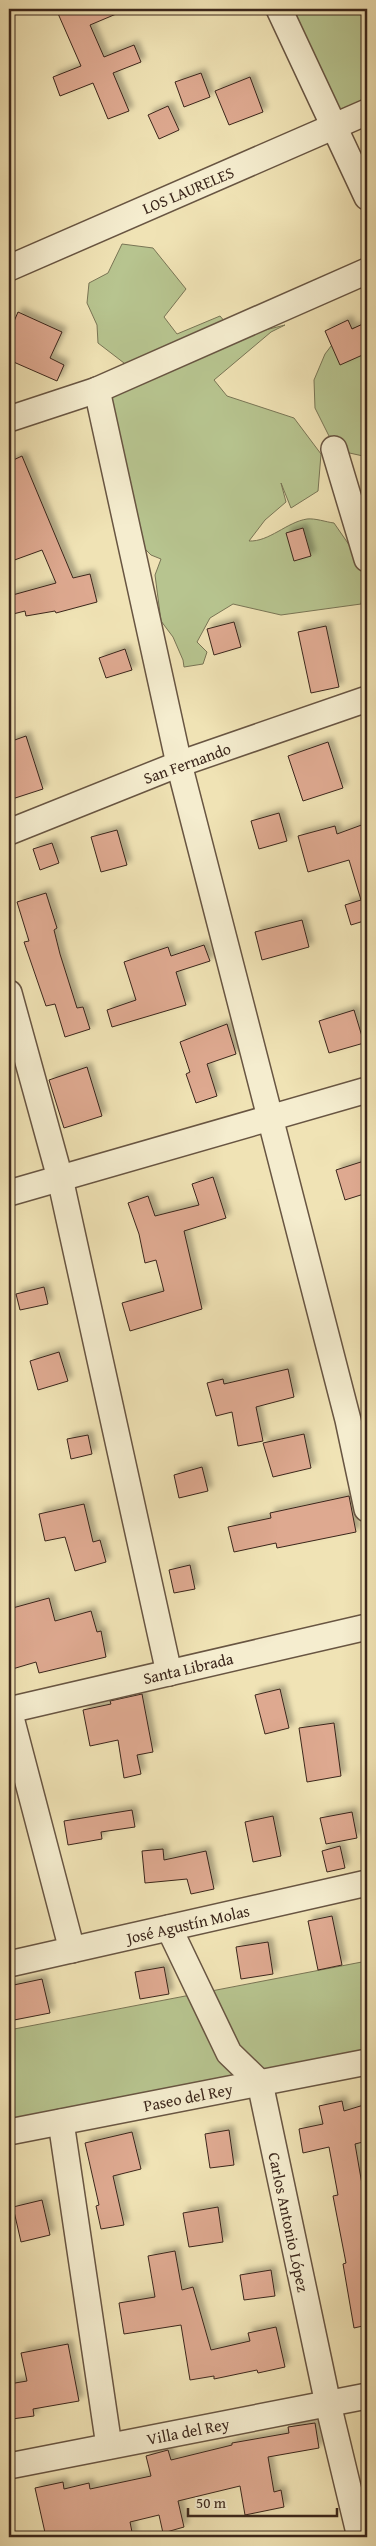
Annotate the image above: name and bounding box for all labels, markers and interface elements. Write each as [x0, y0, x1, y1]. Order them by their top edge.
street label: LOS LAURELES [139, 160, 238, 220]
street label: San Fernando [140, 736, 234, 790]
street label: Santa Librada [141, 1646, 236, 1690]
street label: José Agustín Molas [122, 1898, 252, 1950]
street label: Paseo del Rey [141, 2077, 235, 2117]
street label: Carlos Antonio López [262, 2150, 316, 2294]
street label: Villa del Rey [145, 2411, 231, 2451]
scale bar [188, 2486, 337, 2518]
text: 50 m [196, 2492, 227, 2513]

